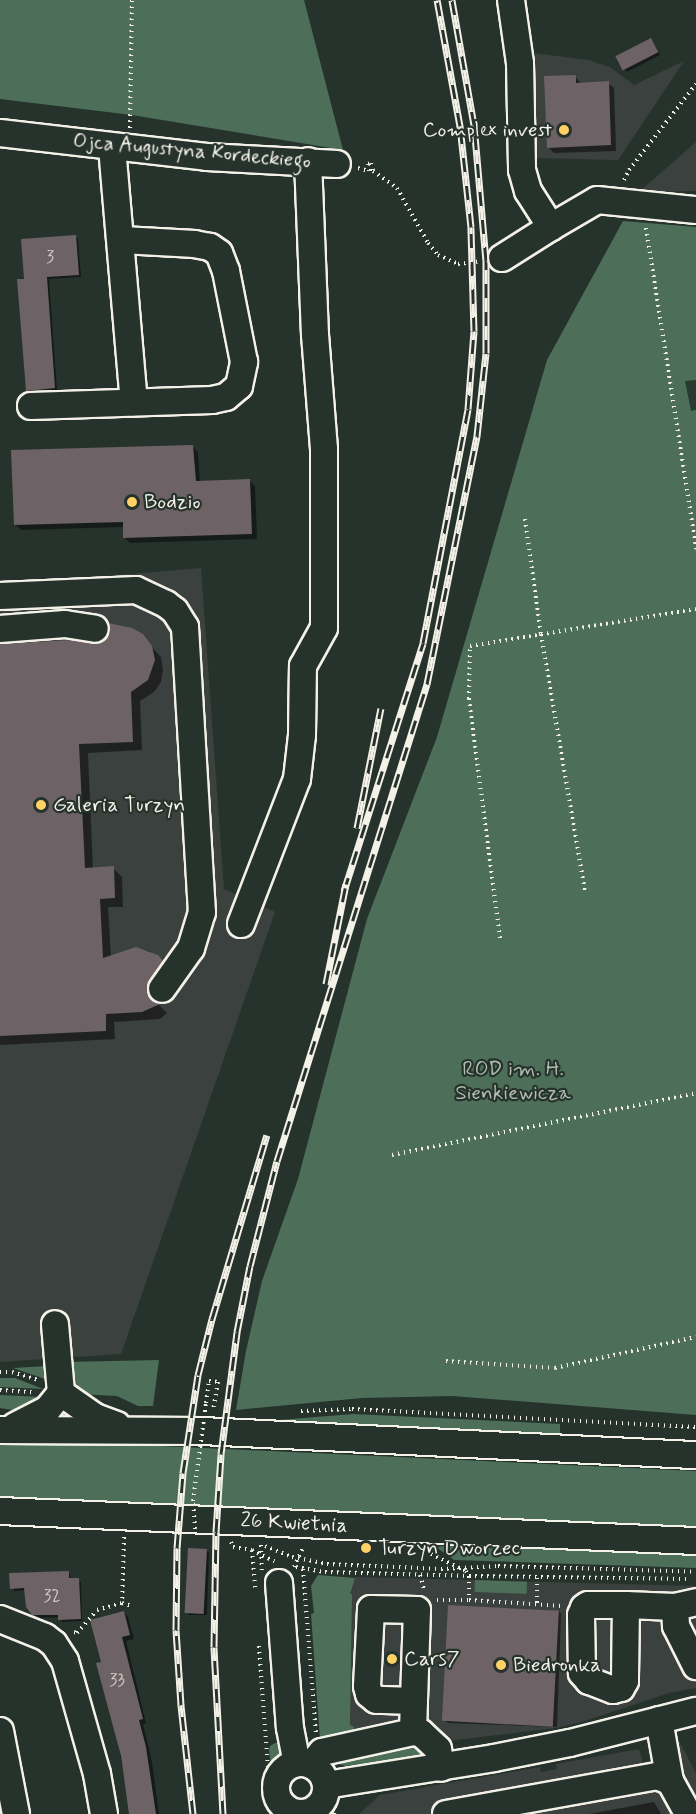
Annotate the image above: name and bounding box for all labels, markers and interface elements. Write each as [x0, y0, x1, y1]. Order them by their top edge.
place label: Complex invest [423, 117, 552, 143]
marker: Complex invest [557, 123, 571, 137]
street label: Ojca Augustyna Kordeckiego [67, 128, 317, 174]
house number: 3 [46, 246, 54, 268]
place label: Bodzio [144, 489, 200, 515]
marker: Bodzio [125, 495, 139, 509]
place label: Galeria Turzyn [53, 792, 184, 818]
marker: Galeria Turzyn [34, 798, 48, 812]
park label: ROD im. H. Sienkiewicza [455, 1056, 571, 1106]
street label: 26 Kwietnia [240, 1508, 348, 1538]
place label: Turzyn Dworzec [378, 1535, 520, 1561]
marker: Turzyn Dworzec [359, 1541, 373, 1555]
house number: 32 [43, 1585, 61, 1607]
place label: Cars7 [404, 1646, 459, 1672]
marker: Cars7 [385, 1652, 399, 1666]
place label: Biedronka [513, 1652, 601, 1678]
marker: Biedronka [494, 1658, 508, 1672]
house number: 33 [109, 1669, 125, 1691]

